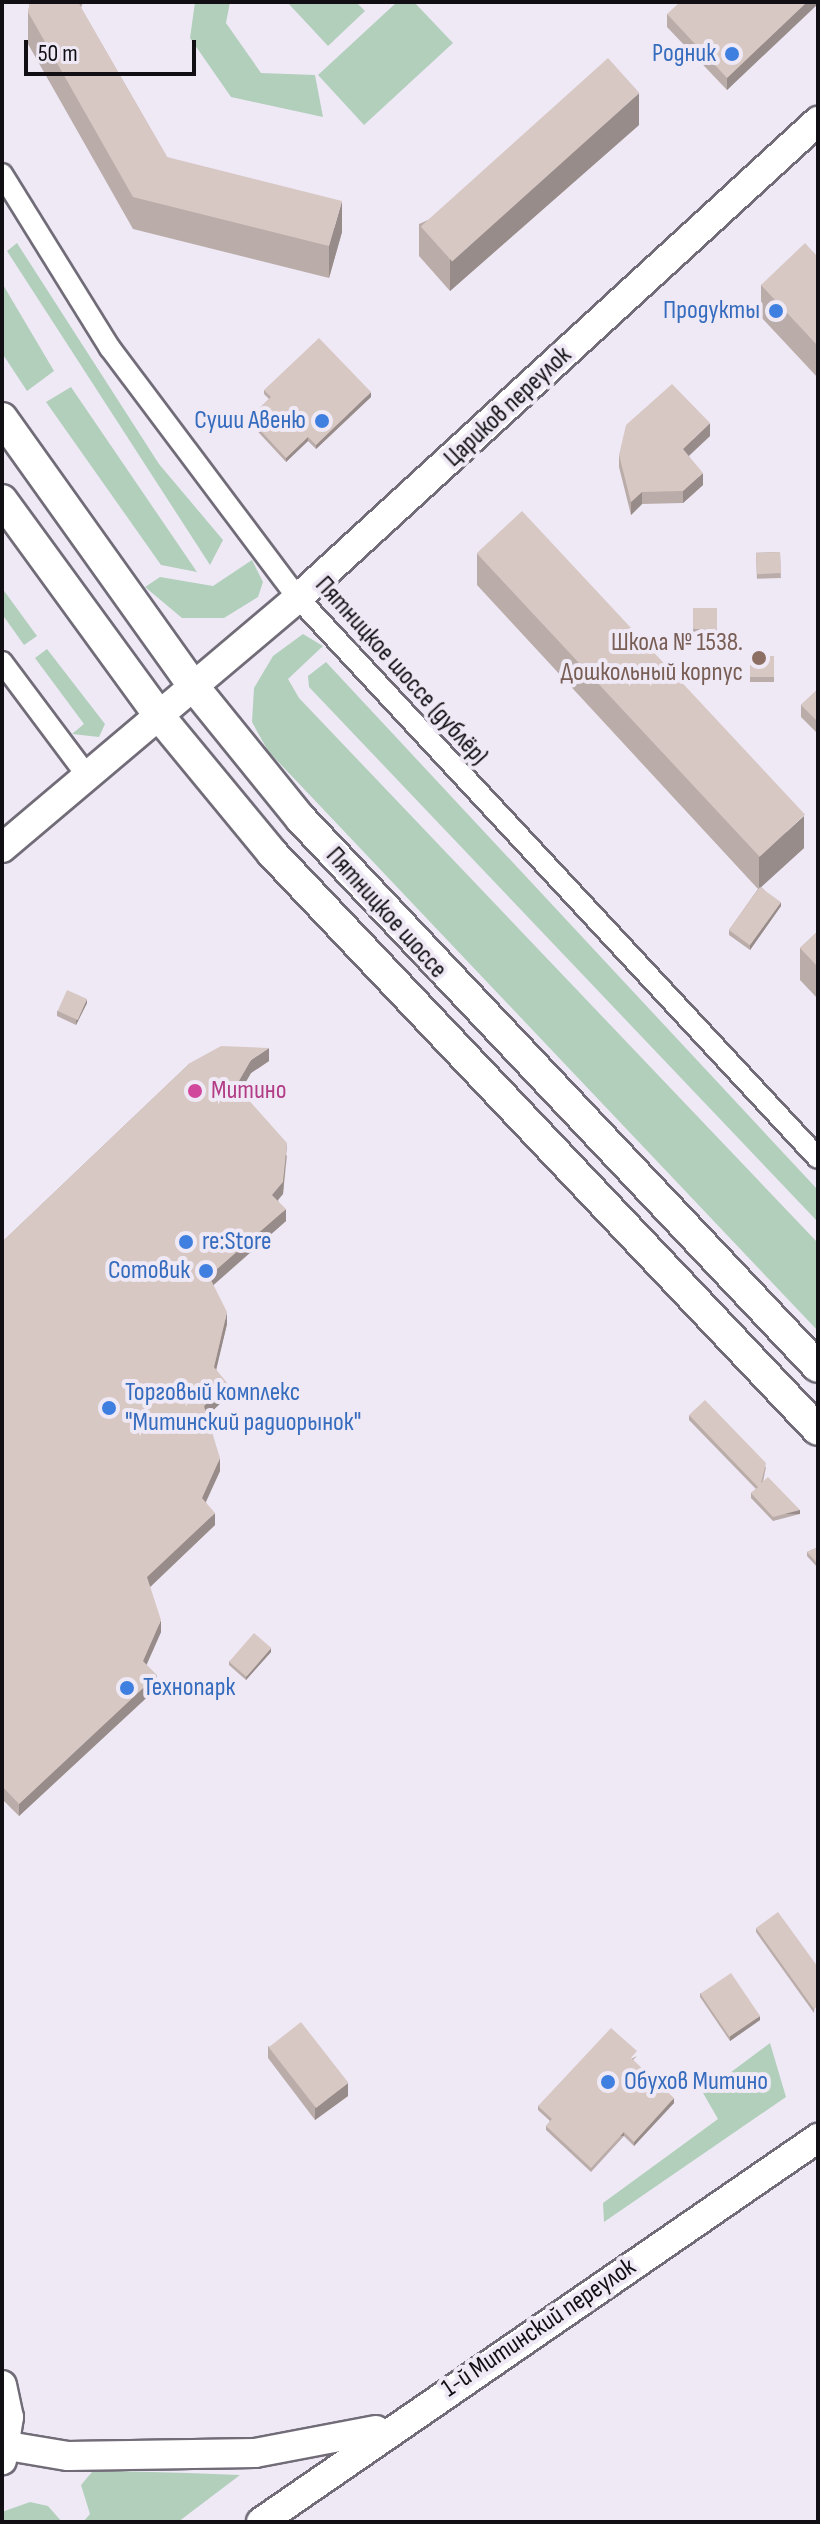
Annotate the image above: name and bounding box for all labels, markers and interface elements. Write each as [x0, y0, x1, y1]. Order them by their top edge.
scale bar [28, 24, 200, 74]
place label: Родник [652, 38, 716, 70]
text: 50 m [38, 39, 78, 68]
marker: Родник [723, 45, 741, 63]
place label: Продукты [663, 295, 760, 327]
marker: Продукты [767, 302, 785, 320]
street label: Цариков переулок [438, 340, 578, 474]
place label: Суши Авеню [194, 405, 306, 437]
marker: Суши Авеню [313, 412, 331, 430]
street label: Пятницкое шоссе (дублёр) [308, 570, 494, 772]
place label: Школа № 1538. Дошкольный корпус [561, 627, 743, 688]
marker: Школа № 1538. Дошкольный корпус [750, 649, 768, 667]
street label: Пятницкое шоссе [319, 841, 453, 985]
place label: Митино [211, 1075, 287, 1107]
marker: Митино [186, 1082, 204, 1100]
place label: re:Store [202, 1226, 272, 1258]
marker: re:Store [177, 1233, 195, 1251]
place label: Сотовик [108, 1255, 190, 1287]
marker: Сотовик [197, 1262, 215, 1280]
place label: Торговый комплекс "Митинский радиорынок" [125, 1377, 361, 1438]
marker: Торговый комплекс "Митинский радиорынок" [100, 1399, 118, 1417]
place label: Технопарк [143, 1672, 235, 1704]
marker: Технопарк [118, 1679, 136, 1697]
place label: Обухов Митино [624, 2066, 768, 2098]
marker: Обухов Митино [599, 2073, 617, 2091]
street label: 1-й Митинский переулок [436, 2252, 642, 2404]

